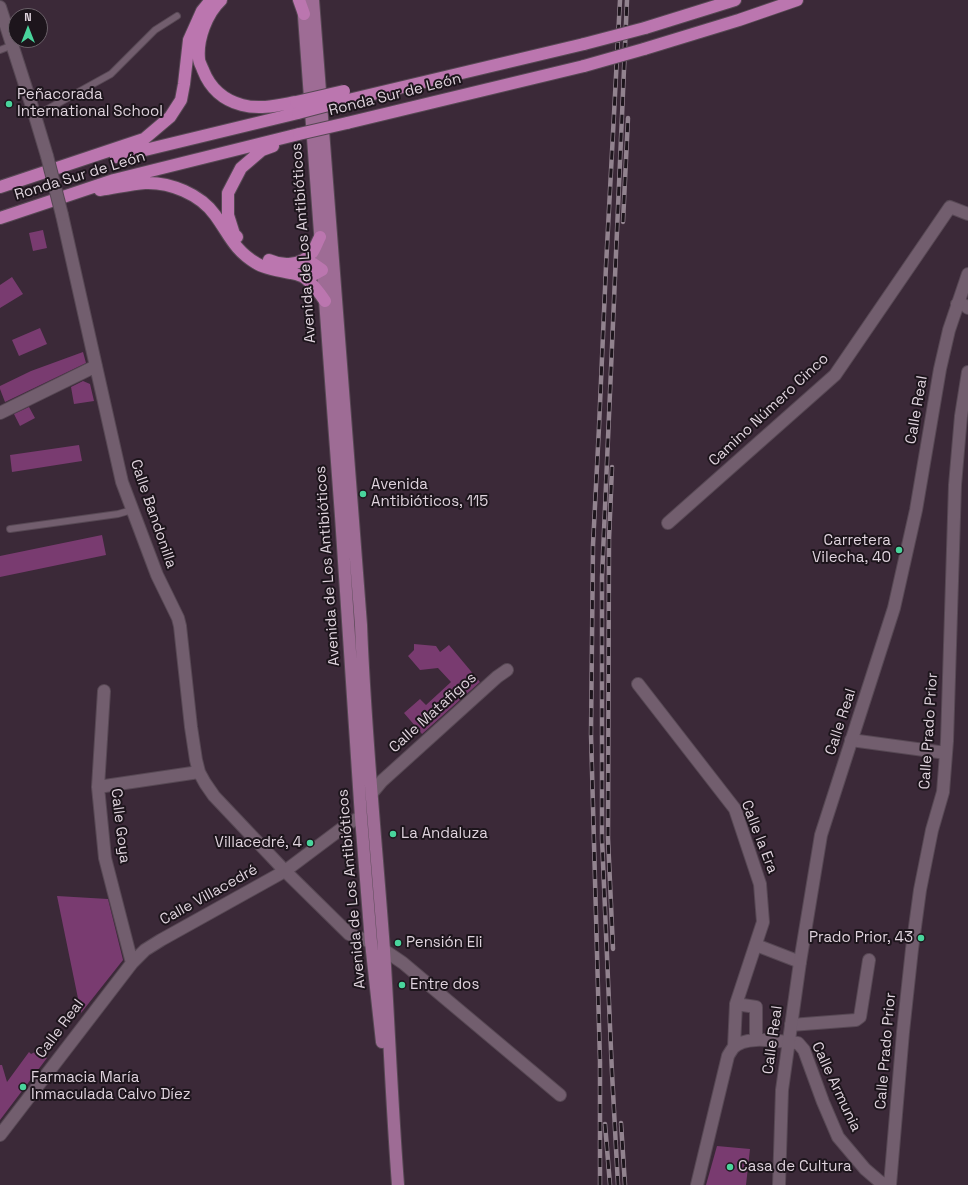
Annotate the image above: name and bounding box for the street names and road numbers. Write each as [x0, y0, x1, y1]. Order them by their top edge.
street label: Ronda Sur de León [327, 70, 463, 120]
street label: Avenida de Los Antibióticos [288, 142, 320, 344]
street label: Ronda Sur de León [12, 148, 148, 204]
street label: Camino Número Cinco [705, 350, 833, 470]
street label: Calle Real [902, 374, 932, 446]
street label: Calle Bandonilla [126, 457, 180, 571]
street label: Avenida de Los Antibióticos [312, 465, 344, 667]
street label: Calle Matafigos [386, 669, 480, 757]
street label: Calle Prado Prior [916, 672, 942, 790]
street label: Calle Real [822, 686, 860, 758]
street label: Calle Goya [106, 788, 134, 864]
street label: Avenida de Los Antibióticos [334, 788, 370, 990]
street label: Calle la Era [737, 798, 781, 876]
street label: Calle Villacedré [157, 861, 261, 929]
street label: Calle Prado Prior [872, 992, 900, 1110]
street label: Calle Real [32, 996, 88, 1062]
street label: Calle Real [759, 1005, 787, 1075]
street label: Calle Armunia [807, 1039, 865, 1135]

